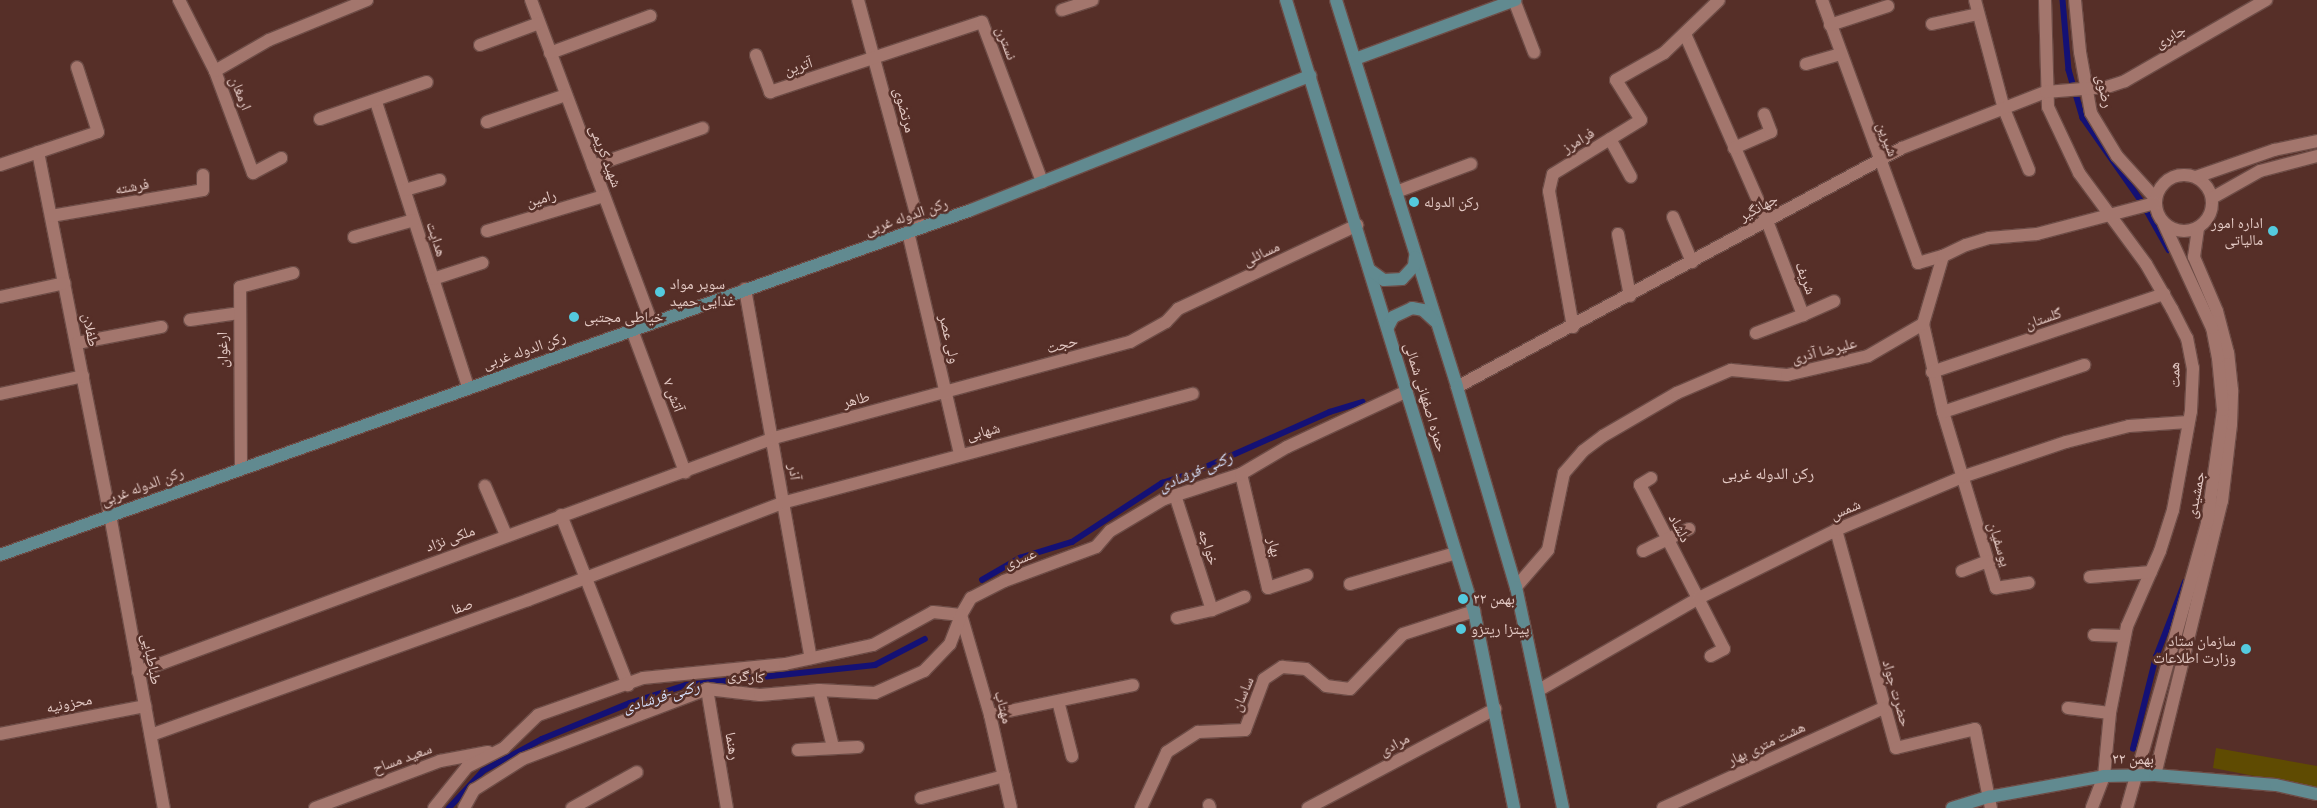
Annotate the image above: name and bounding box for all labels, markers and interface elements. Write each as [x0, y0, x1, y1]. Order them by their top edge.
street label: جابری [2151, 20, 2189, 52]
street label: نسترن [993, 24, 1021, 62]
street label: آترین [782, 53, 814, 79]
street label: رضوی [2092, 72, 2118, 110]
street label: ارمغان [226, 73, 256, 113]
street label: مرتضوی [890, 85, 920, 135]
street label: شیرین [1874, 119, 1902, 159]
street label: شهید کریمی [586, 122, 626, 190]
street label: فرامرز [1559, 123, 1597, 157]
street label: فرشته [113, 174, 151, 198]
street label: رامین [524, 185, 558, 211]
street label: جهانگیر [1735, 189, 1781, 225]
street label: رکن الدوله غربی [862, 193, 950, 239]
place label: رکن الدوله [1424, 193, 1479, 211]
marker: رکن الدوله [1408, 196, 1420, 208]
place label: اداره امور مالیاتی [2211, 213, 2263, 248]
street label: هدایت [423, 219, 451, 259]
marker: اداره امور مالیاتی [2267, 225, 2279, 237]
street label: مسائلی [1240, 237, 1282, 269]
street label: شریف [1792, 259, 1820, 297]
place label: سوپر مواد غذایی حمید [670, 274, 735, 309]
marker: سوپر مواد غذایی حمید [654, 286, 666, 298]
street label: گلستان [2022, 303, 2064, 333]
place label: خیاطی مجتبی [584, 308, 663, 326]
marker: خیاطی مجتبی [568, 311, 580, 323]
street label: طفلان [79, 312, 103, 348]
street label: ولی عصر [936, 313, 964, 365]
street label: رکن الدوله غربی [480, 327, 568, 373]
street label: حجت [1044, 331, 1080, 357]
street label: ارغوان [213, 332, 231, 368]
street label: علیرضا آذری [1790, 333, 1858, 367]
street label: حمزه اصفهانی شمالی [1401, 340, 1451, 454]
street label: همت [2165, 362, 2183, 388]
street label: آتش ۷ [660, 376, 688, 414]
street label: طاهر [840, 387, 872, 411]
street label: شهابی [964, 418, 1002, 444]
water label: رکنی-فرشادی [1155, 447, 1235, 495]
street label: رکن الدوله غربی [98, 463, 186, 509]
street label: آذر [785, 463, 805, 481]
district label: رکن الدوله غربی [1722, 463, 1814, 483]
street label: جمشیدی [2182, 470, 2208, 520]
street label: شمس [1827, 495, 1863, 523]
street label: دلشاد [1665, 511, 1695, 545]
street label: یوسفیان [1985, 519, 2015, 569]
street label: ملکی نژاد [423, 521, 477, 555]
street label: خواجه [1195, 527, 1223, 567]
street label: بهار [1264, 536, 1286, 558]
street label: عسری [1001, 544, 1039, 572]
place label: ۲۲ بهمن [1473, 590, 1515, 608]
marker: ۲۲ بهمن [1457, 593, 1469, 605]
street label: صفا [449, 594, 475, 618]
place label: پیتزا ریتزو [1471, 620, 1529, 638]
marker: پیتزا ریتزو [1455, 623, 1467, 635]
place label: سازمان ستاد وزارت اطلاعات [2153, 631, 2236, 666]
street label: طباطبایی [138, 632, 166, 686]
marker: سازمان ستاد وزارت اطلاعات [2240, 643, 2252, 655]
street label: حضرت جواد [1879, 658, 1915, 728]
street label: کارگری [727, 665, 765, 687]
street label: ساسان [1227, 674, 1257, 714]
water label: رکنی-فرشادی [621, 676, 701, 716]
street label: مهتاب [991, 689, 1017, 725]
street label: محزونیه [45, 690, 93, 716]
street label: هشت متری بهار [1724, 717, 1808, 769]
street label: مرادی [1376, 729, 1412, 759]
street label: رهنما [722, 731, 744, 761]
street label: سعید مساح [370, 739, 434, 777]
street label: ۲۲ بهمن [2112, 750, 2154, 768]

